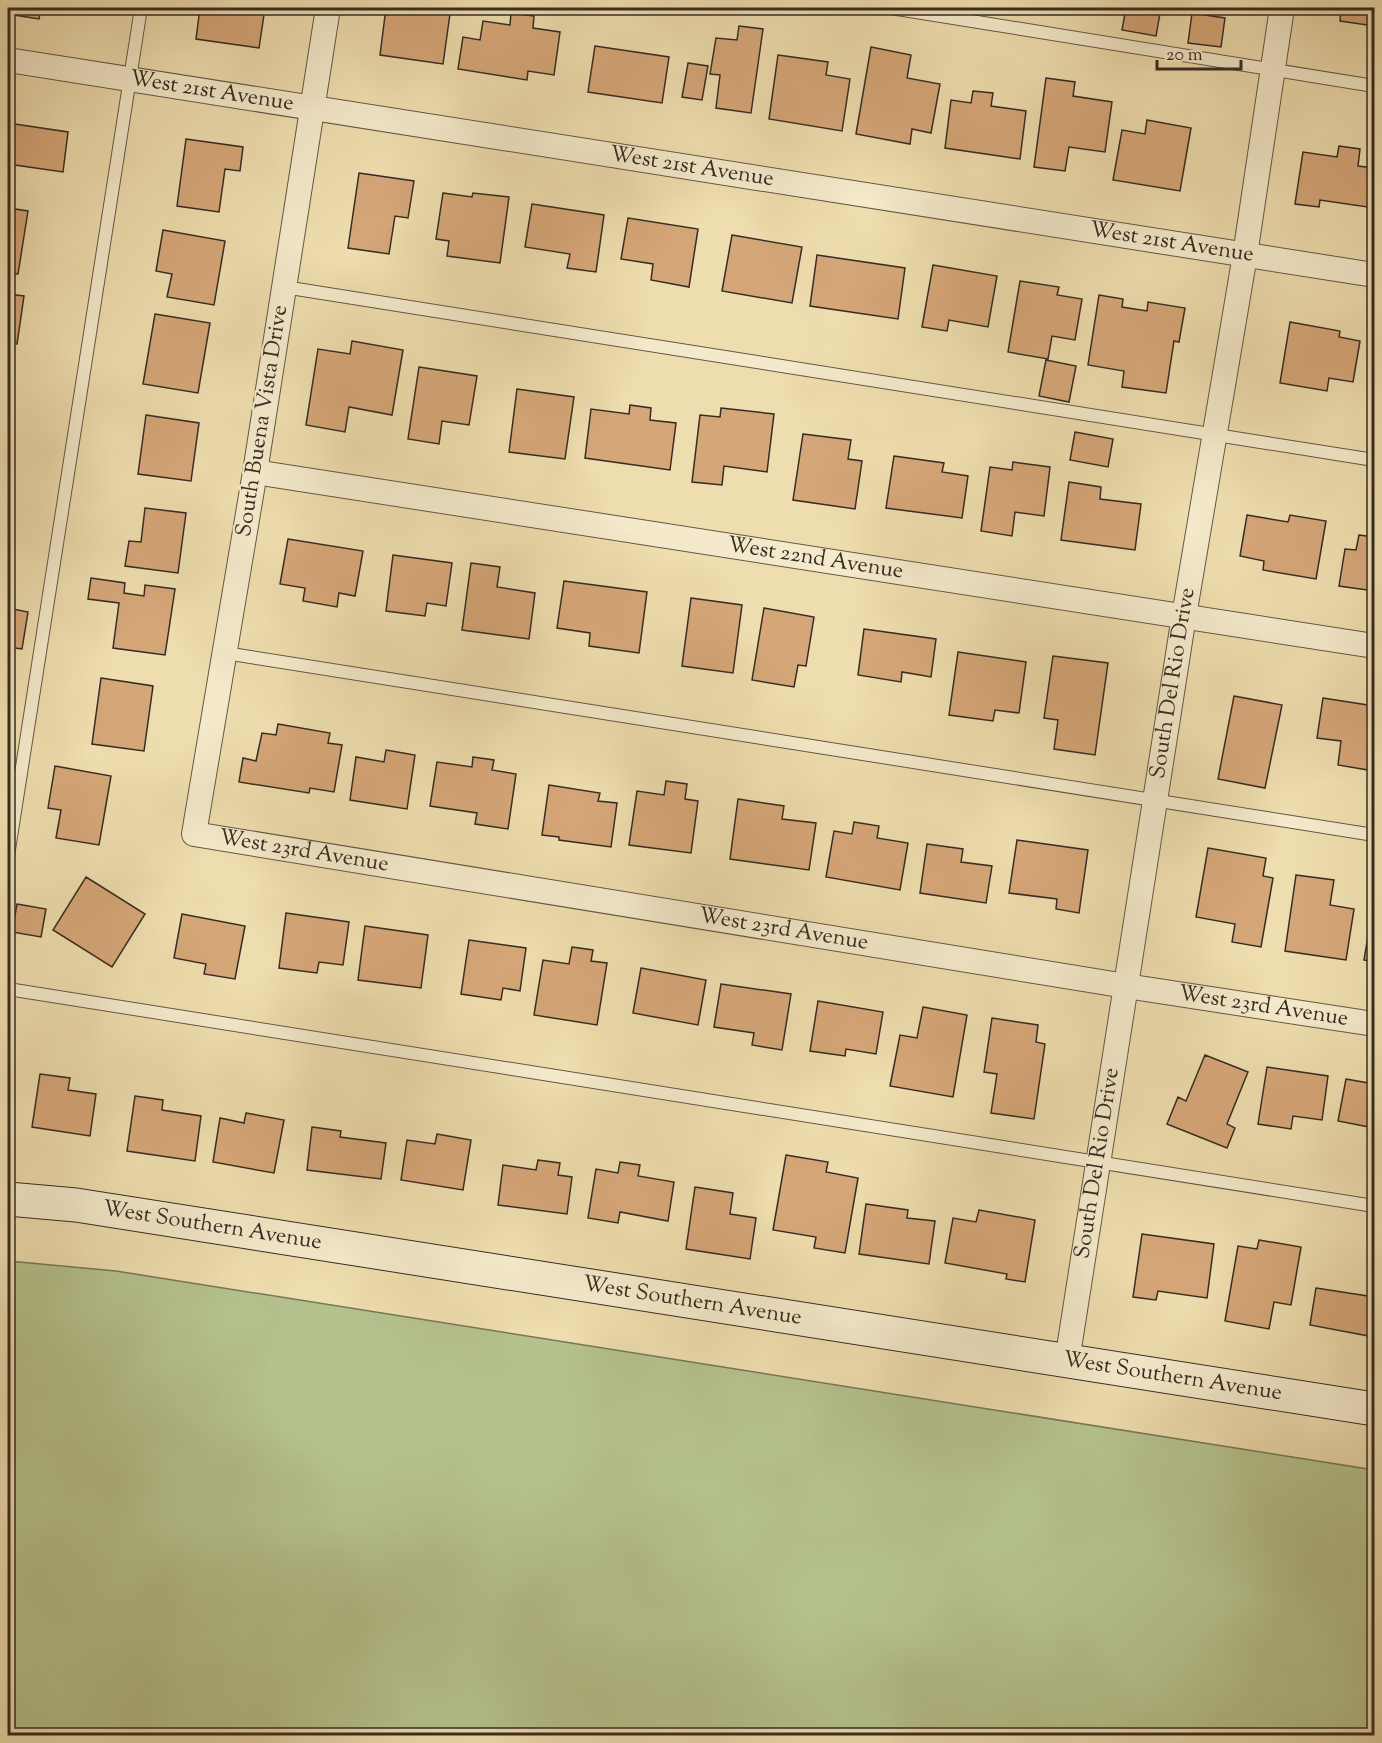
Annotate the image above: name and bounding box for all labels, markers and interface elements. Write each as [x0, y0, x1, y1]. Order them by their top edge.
scale bar [1157, 33, 1241, 71]
text: 20 m [1166, 43, 1203, 69]
street label: West 21st Avenue [127, 63, 296, 121]
street label: West 21st Avenue [607, 139, 776, 196]
street label: West 21st Avenue [1087, 214, 1256, 272]
street label: South Buena Vista Drive [229, 303, 297, 539]
street label: West 22nd Avenue [725, 530, 905, 589]
street label: South Del Rio Drive [1143, 585, 1205, 781]
street label: West 23rd Avenue [217, 822, 391, 881]
street label: West 23rd Avenue [696, 901, 871, 960]
street label: West 23rd Avenue [1176, 978, 1350, 1036]
street label: South Del Rio Drive [1067, 1066, 1129, 1261]
street label: West Southern Avenue [100, 1193, 324, 1259]
street label: West Southern Avenue [580, 1269, 804, 1335]
street label: West Southern Avenue [1060, 1344, 1284, 1410]

